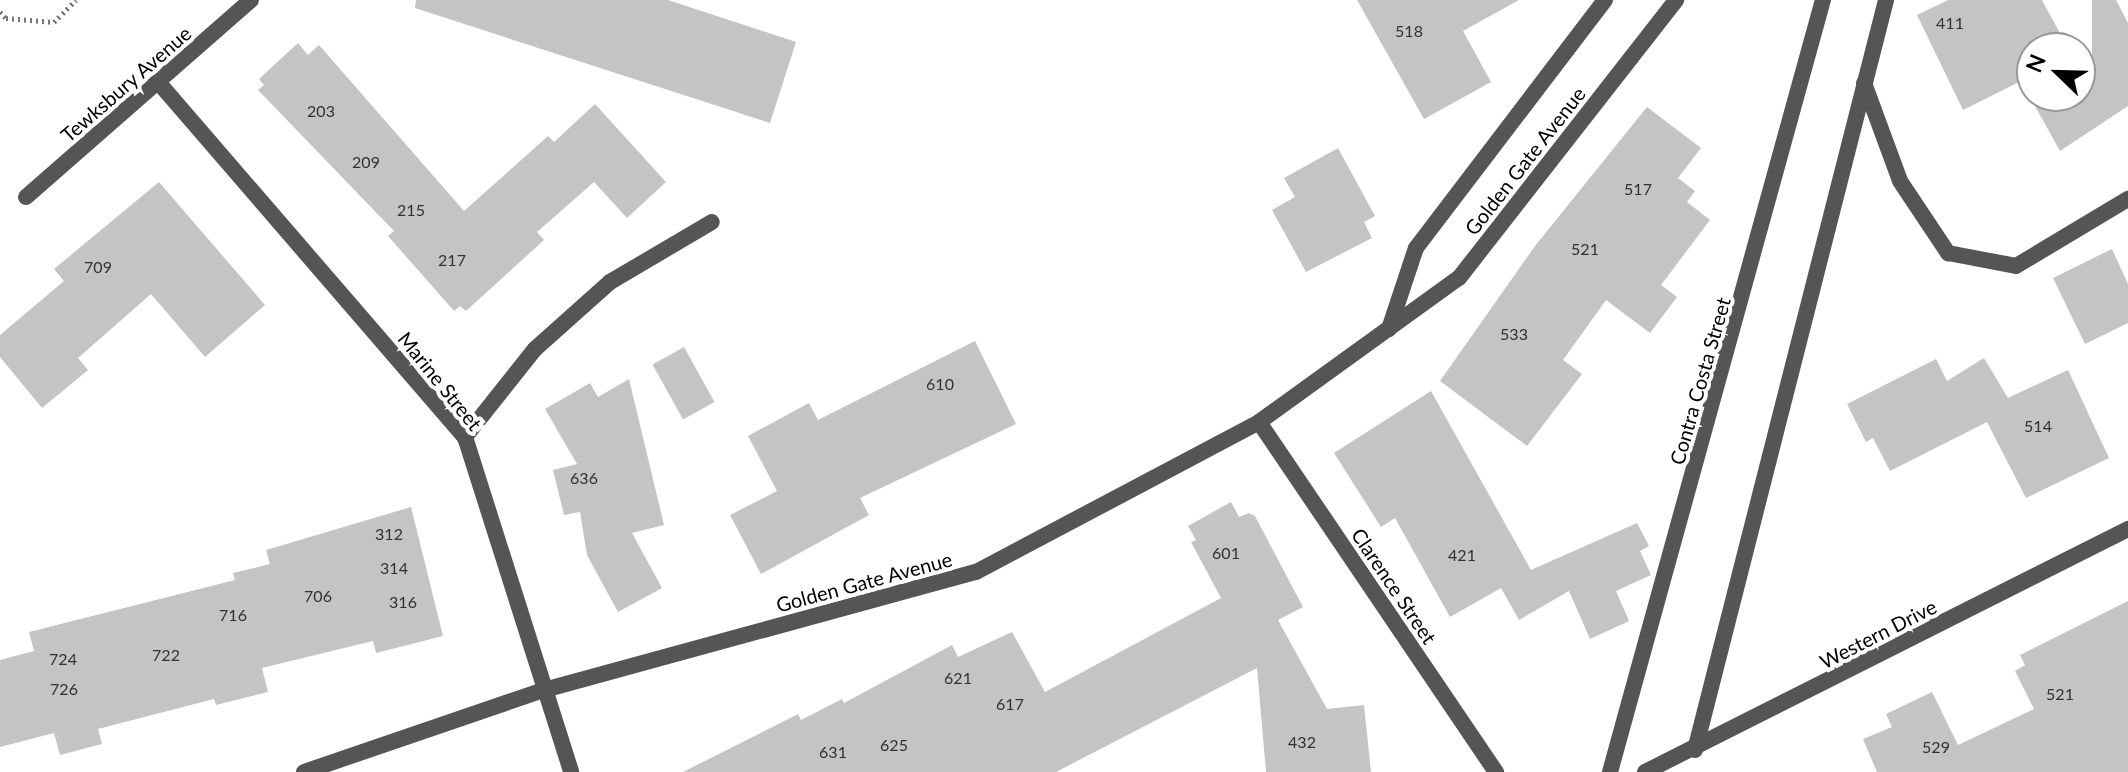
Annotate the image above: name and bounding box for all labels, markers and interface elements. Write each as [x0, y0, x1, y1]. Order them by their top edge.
house number: 411 [1936, 13, 1964, 33]
street label: Tewksbury Avenue [56, 21, 196, 147]
house number: 518 [1395, 21, 1423, 41]
north arrow [2016, 32, 2096, 112]
text: N [2020, 50, 2051, 76]
street label: Golden Gate Avenue [1460, 82, 1590, 240]
house number: 203 [307, 101, 335, 121]
house number: 209 [352, 152, 380, 172]
house number: 517 [1624, 179, 1652, 199]
house number: 215 [397, 200, 425, 220]
house number: 521 [1571, 239, 1599, 259]
house number: 217 [438, 250, 466, 270]
house number: 709 [84, 257, 112, 277]
street label: Contra Costa Street [1665, 295, 1735, 467]
house number: 533 [1500, 324, 1528, 344]
street label: Marine Street [393, 327, 487, 435]
house number: 610 [926, 374, 954, 394]
house number: 514 [2024, 416, 2052, 436]
house number: 636 [570, 468, 598, 488]
house number: 312 [375, 524, 403, 544]
street label: Clarence Street [1346, 524, 1442, 648]
house number: 601 [1212, 543, 1240, 563]
house number: 421 [1448, 545, 1476, 565]
street label: Golden Gate Avenue [773, 547, 955, 617]
house number: 314 [380, 558, 408, 578]
house number: 706 [304, 586, 332, 606]
house number: 316 [389, 592, 417, 612]
street label: Western Drive [1816, 594, 1940, 674]
house number: 716 [219, 605, 247, 625]
house number: 722 [152, 645, 180, 665]
house number: 724 [49, 649, 77, 669]
house number: 621 [944, 668, 972, 688]
house number: 726 [50, 679, 78, 699]
house number: 521 [2046, 684, 2074, 704]
house number: 617 [996, 694, 1024, 714]
house number: 432 [1288, 732, 1316, 752]
house number: 625 [880, 735, 908, 755]
house number: 529 [1922, 737, 1950, 757]
house number: 631 [819, 742, 847, 762]

